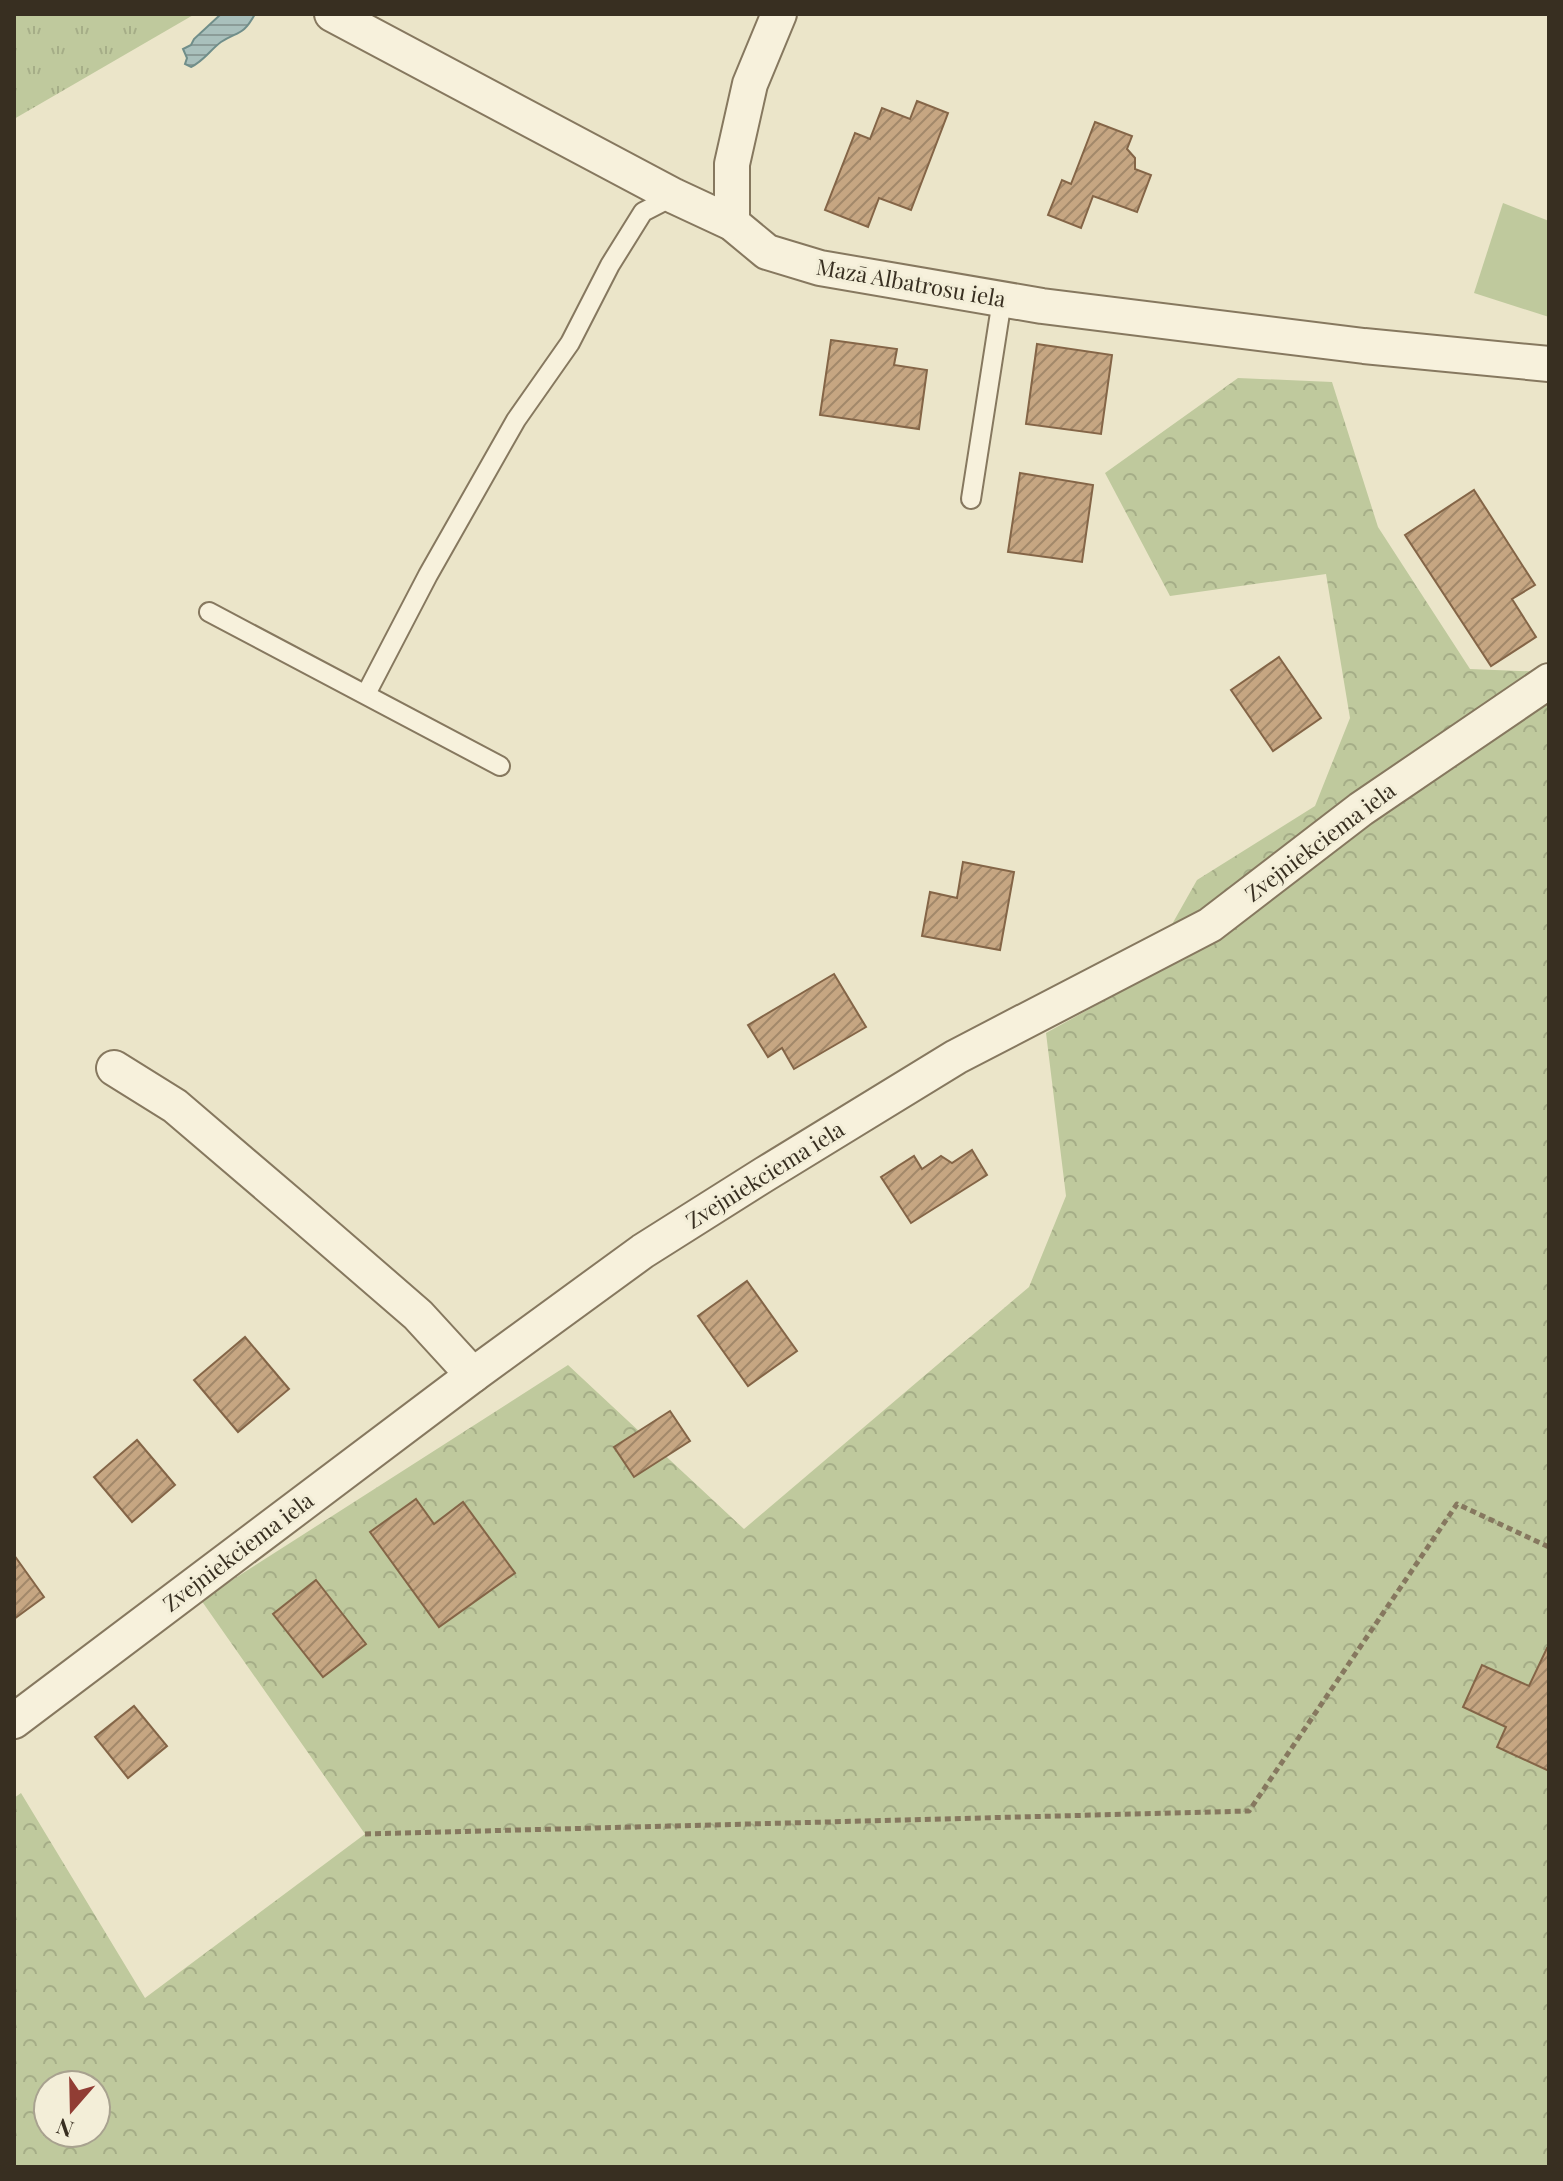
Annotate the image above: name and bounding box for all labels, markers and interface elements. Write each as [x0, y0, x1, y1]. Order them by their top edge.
street label: Mazā Albatrosu iela [814, 251, 1008, 313]
street label: Zvejniekciema iela [1238, 775, 1401, 908]
street label: Zvejniekciema iela [680, 1113, 849, 1235]
street label: Zvejniekciema iela [156, 1485, 319, 1618]
north arrow [32, 2069, 112, 2149]
text: N [52, 2112, 77, 2146]

